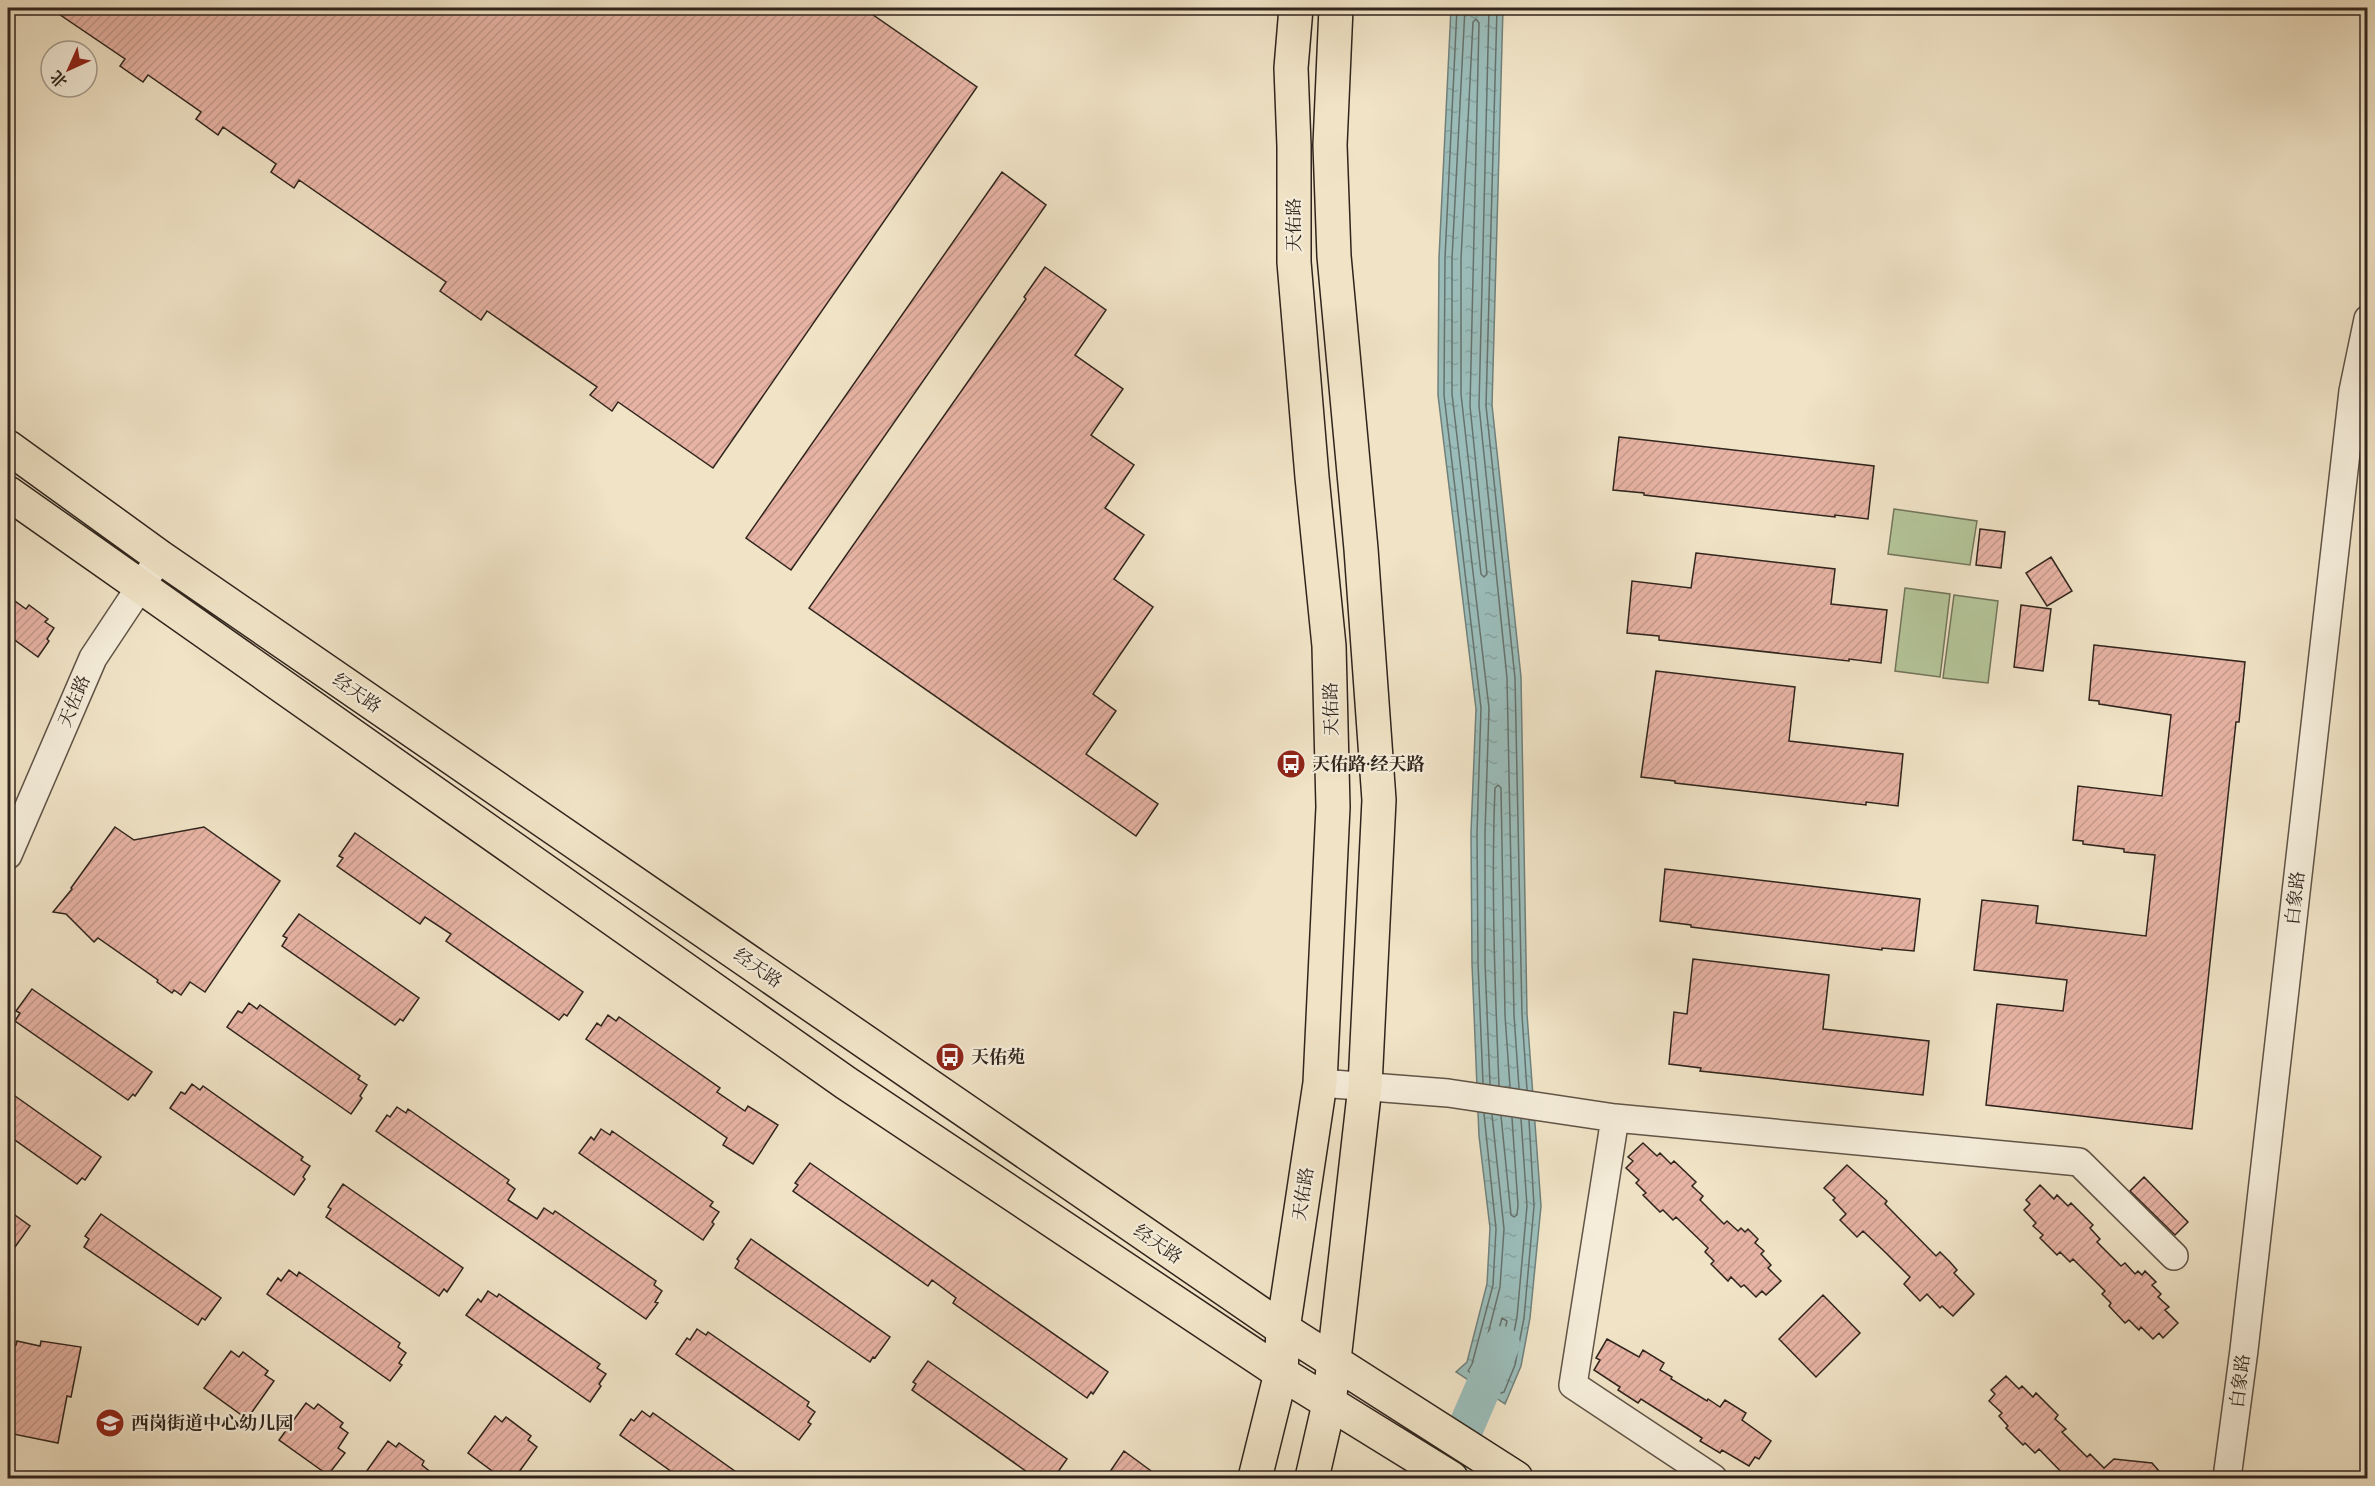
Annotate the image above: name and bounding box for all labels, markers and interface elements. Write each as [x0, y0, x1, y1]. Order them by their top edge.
north arrow [39, 39, 99, 99]
text: 北 [46, 64, 74, 92]
street label: 天佑路 [1283, 198, 1309, 252]
street label: 经天路 [326, 669, 385, 721]
street label: 天佐路 [53, 672, 98, 732]
street label: 天佑路 [1320, 682, 1346, 736]
bus stop icon: 天佑路·经天路 [1275, 748, 1307, 780]
place label: 天佑路·经天路 [1312, 753, 1425, 779]
street label: 白象路 [2281, 870, 2313, 926]
street label: 经天路 [727, 944, 786, 996]
bus stop icon: 天佑苑 [934, 1041, 966, 1073]
place label: 天佑苑 [971, 1046, 1025, 1072]
street label: 天佑路 [1288, 1166, 1322, 1223]
street label: 经天路 [1127, 1220, 1186, 1272]
street label: 白象路 [2226, 1353, 2258, 1410]
school or university icon: 西岗街道中心幼儿园 [94, 1407, 126, 1439]
place label: 西岗街道中心幼儿园 [131, 1412, 293, 1438]

